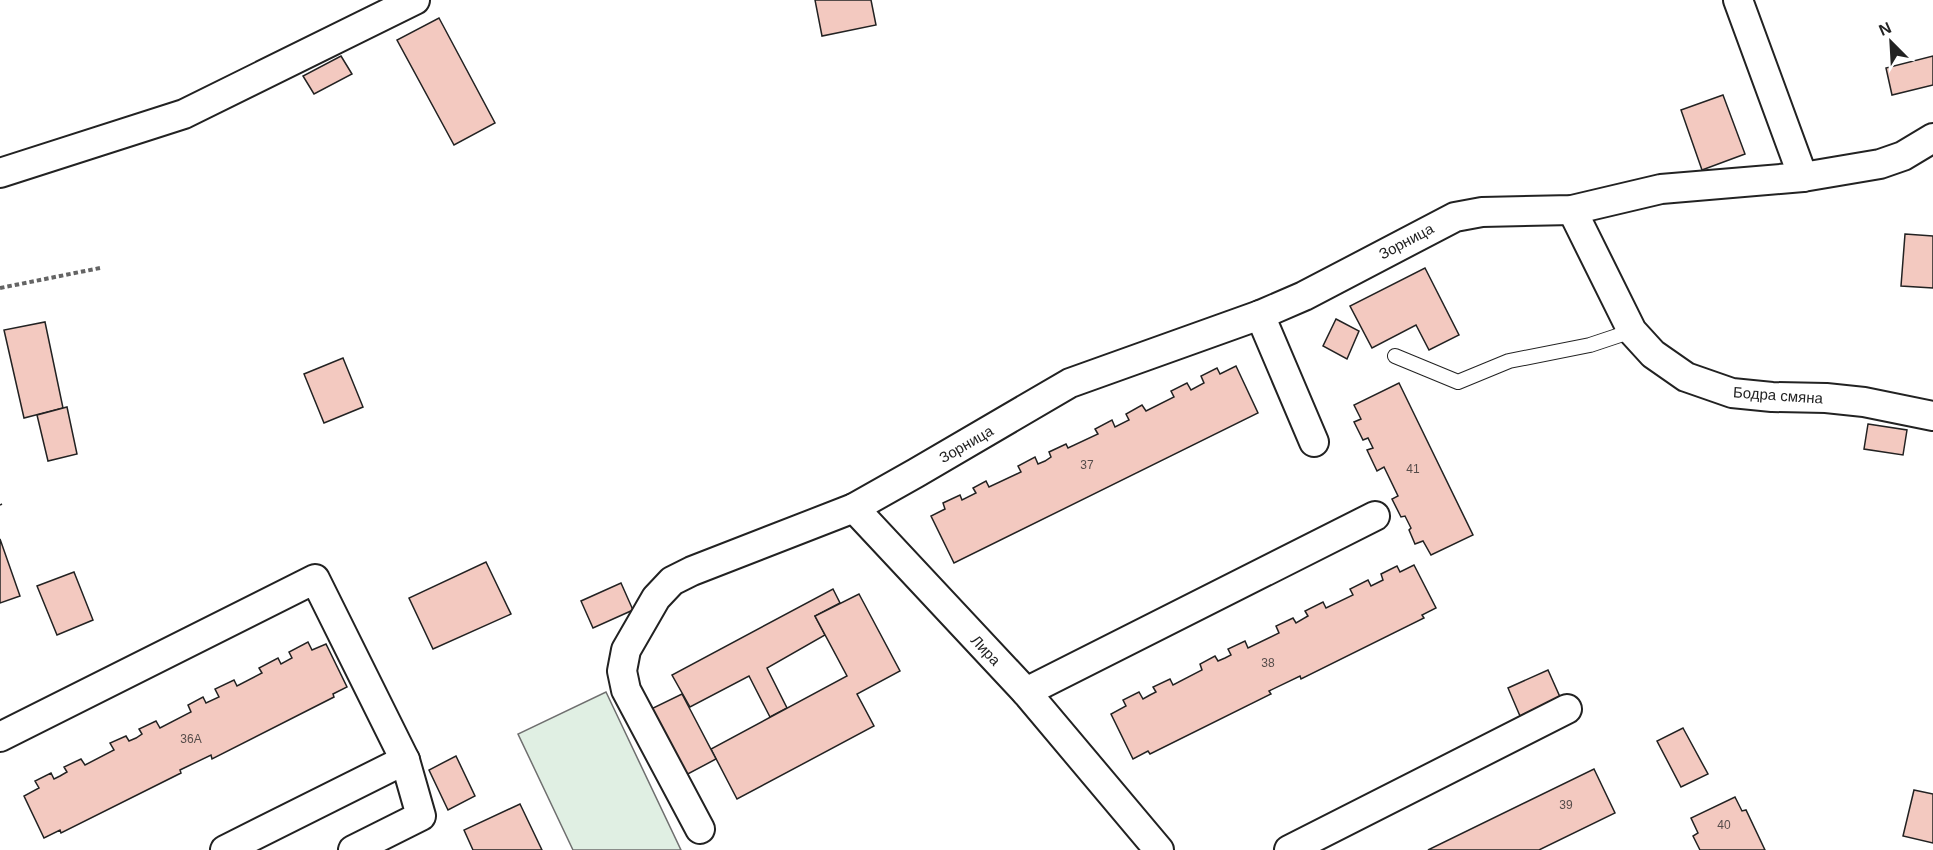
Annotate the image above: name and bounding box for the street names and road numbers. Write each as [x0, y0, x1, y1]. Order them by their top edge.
street label: Зорница [1376, 219, 1437, 262]
street label: Бодра смяна [1733, 383, 1824, 407]
street label: Зорница [936, 421, 997, 466]
street label: Лира [968, 631, 1005, 669]

